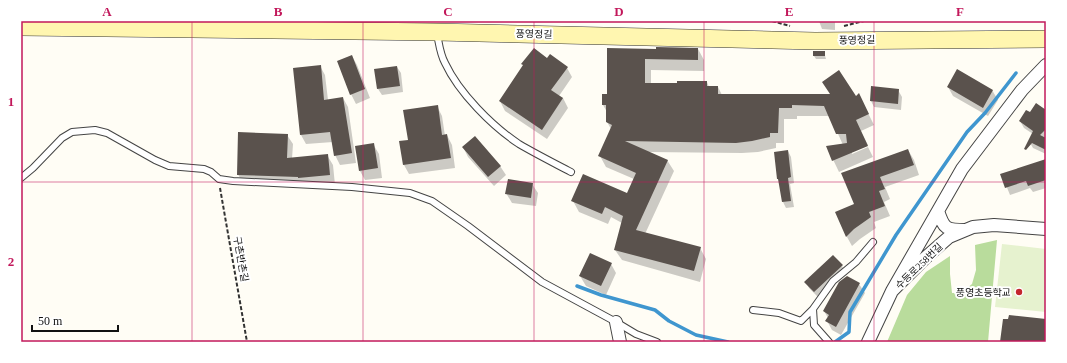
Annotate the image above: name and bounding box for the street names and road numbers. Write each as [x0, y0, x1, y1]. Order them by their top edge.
street label: 풍영정길 [516, 28, 552, 40]
street label: 풍영정길 [839, 34, 875, 46]
street label: 구촌반촌길 [232, 235, 250, 283]
street label: 수등로258번길 [893, 241, 945, 291]

